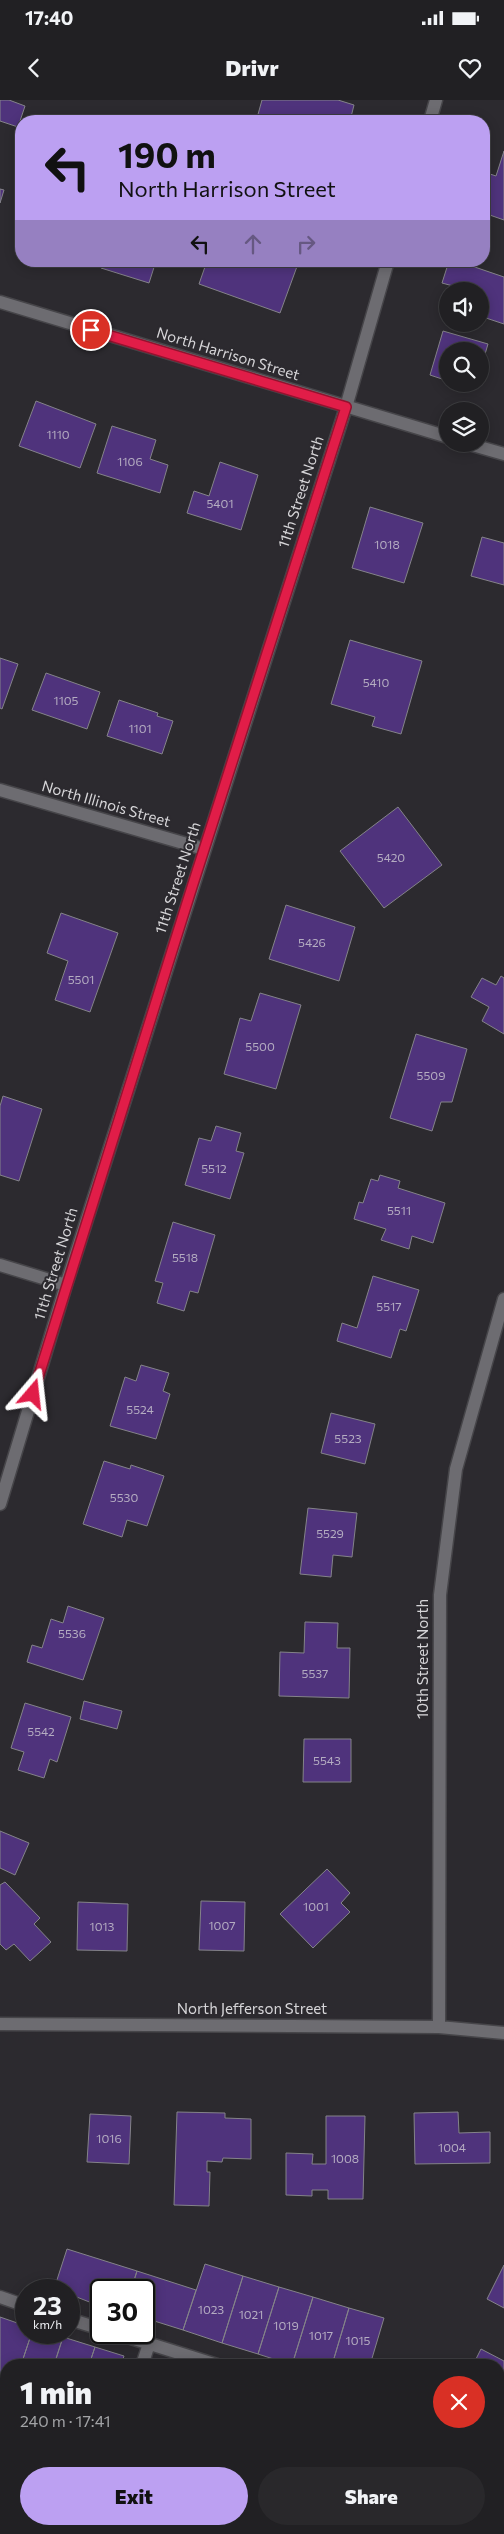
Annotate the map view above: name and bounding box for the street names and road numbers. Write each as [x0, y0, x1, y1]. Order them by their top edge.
street label: North Harrison Street [155, 323, 302, 383]
street label: 11th Street North [273, 433, 327, 550]
street label: North Illinois Street [40, 776, 173, 830]
street label: 11th Street North [150, 819, 204, 936]
street label: 11th Street North [29, 1205, 81, 1322]
street label: 10th Street North [413, 1599, 431, 1719]
street label: North Jefferson Street [177, 1999, 327, 2017]

